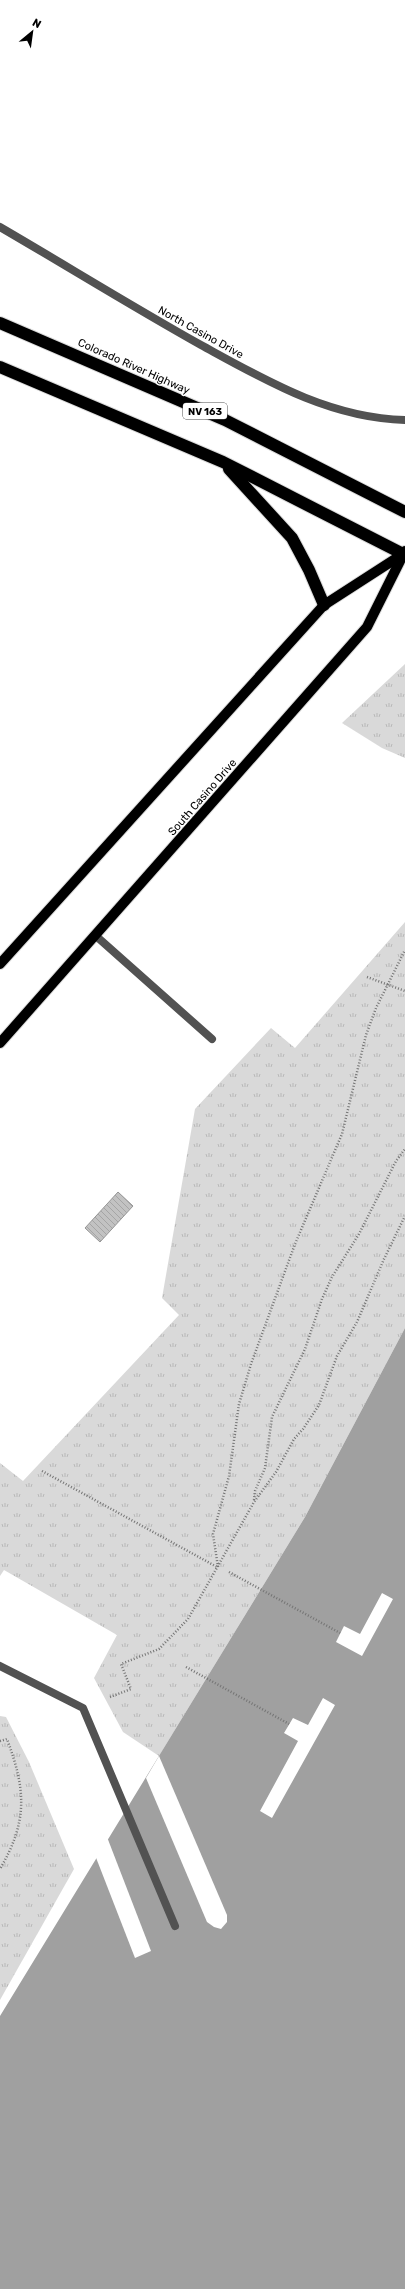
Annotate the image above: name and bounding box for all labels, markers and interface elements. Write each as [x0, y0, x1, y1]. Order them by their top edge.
north arrow [12, 12, 52, 52]
text: N [30, 16, 43, 31]
street label: North Casino Drive [156, 304, 246, 361]
street label: Colorado River Highway [76, 336, 192, 397]
road number: NV 163 [183, 403, 227, 419]
street label: South Casino Drive [166, 756, 239, 838]

